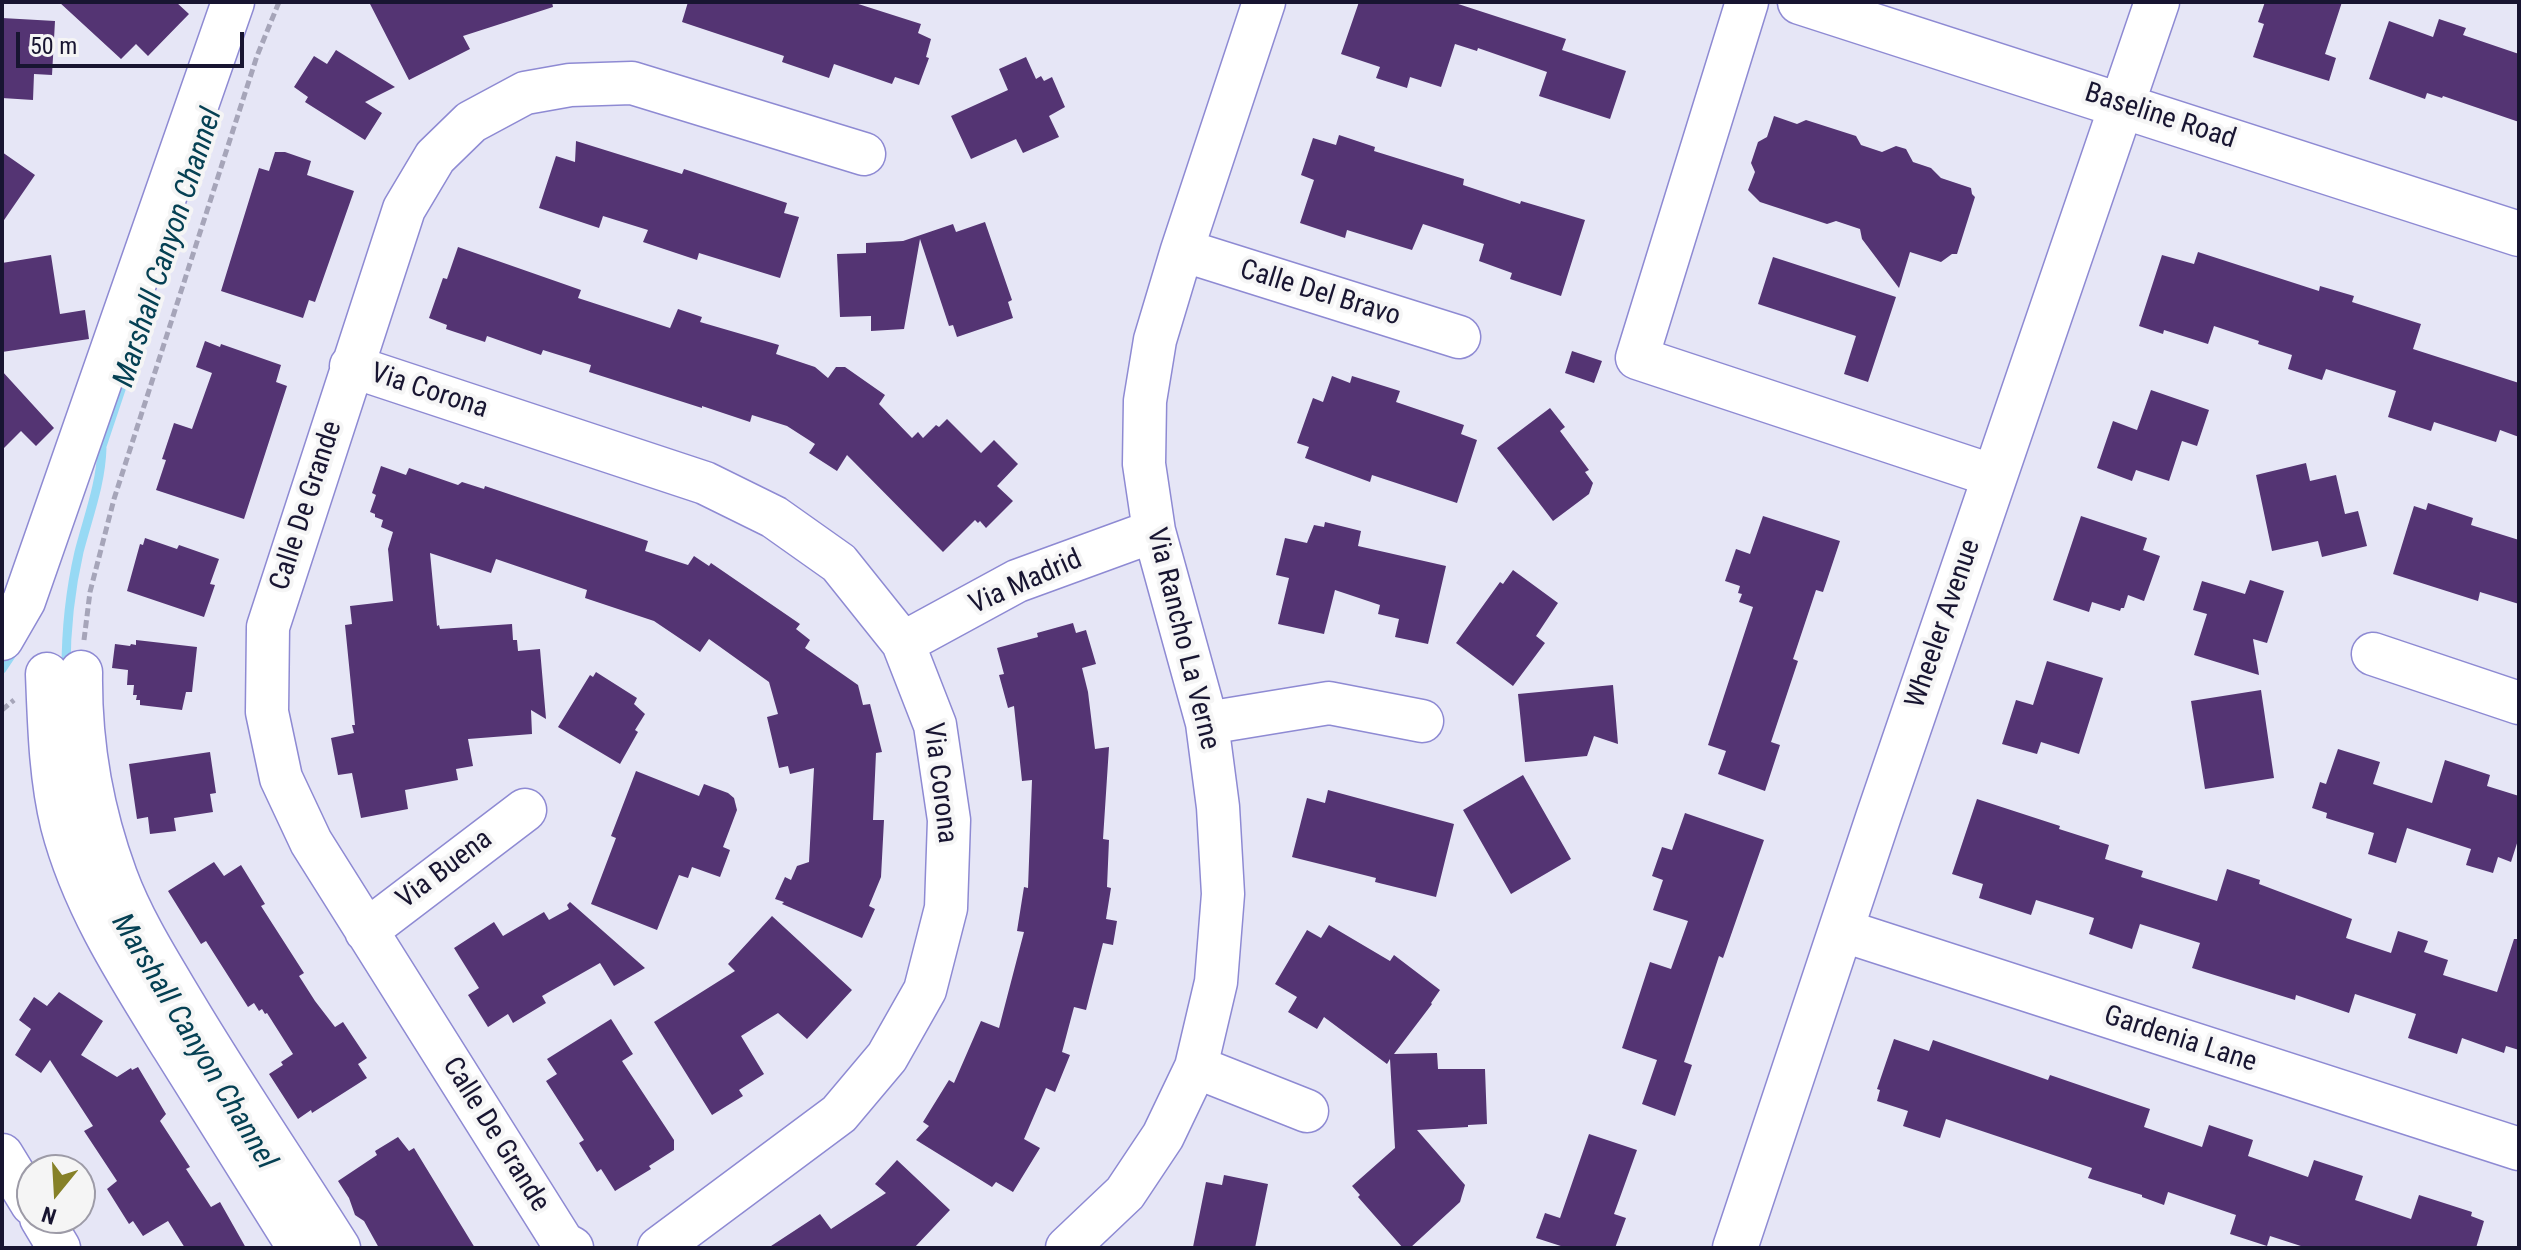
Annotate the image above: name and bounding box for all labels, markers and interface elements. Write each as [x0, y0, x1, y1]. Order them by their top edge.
scale bar [20, 16, 248, 66]
text: 50 m [30, 32, 77, 60]
street label: Baseline Road [2080, 77, 2240, 157]
water label: Marshall Canyon Channel [107, 104, 231, 392]
street label: Calle Del Bravo [1236, 254, 1404, 334]
street label: Via Corona [366, 357, 492, 427]
street label: Calle De Grande [264, 417, 350, 595]
street label: Via Rancho La Verne [1138, 525, 1226, 753]
street label: Wheeler Avenue [1899, 535, 1989, 713]
street label: Via Madrid [965, 543, 1087, 623]
street label: Via Corona [915, 721, 963, 845]
street label: Via Buena [391, 823, 499, 917]
water label: Marshall Canyon Channel [103, 908, 283, 1176]
street label: Gardenia Lane [2099, 1000, 2261, 1080]
street label: Calle De Grande [434, 1052, 556, 1218]
north arrow [16, 1154, 96, 1234]
text: N [39, 1201, 59, 1229]

